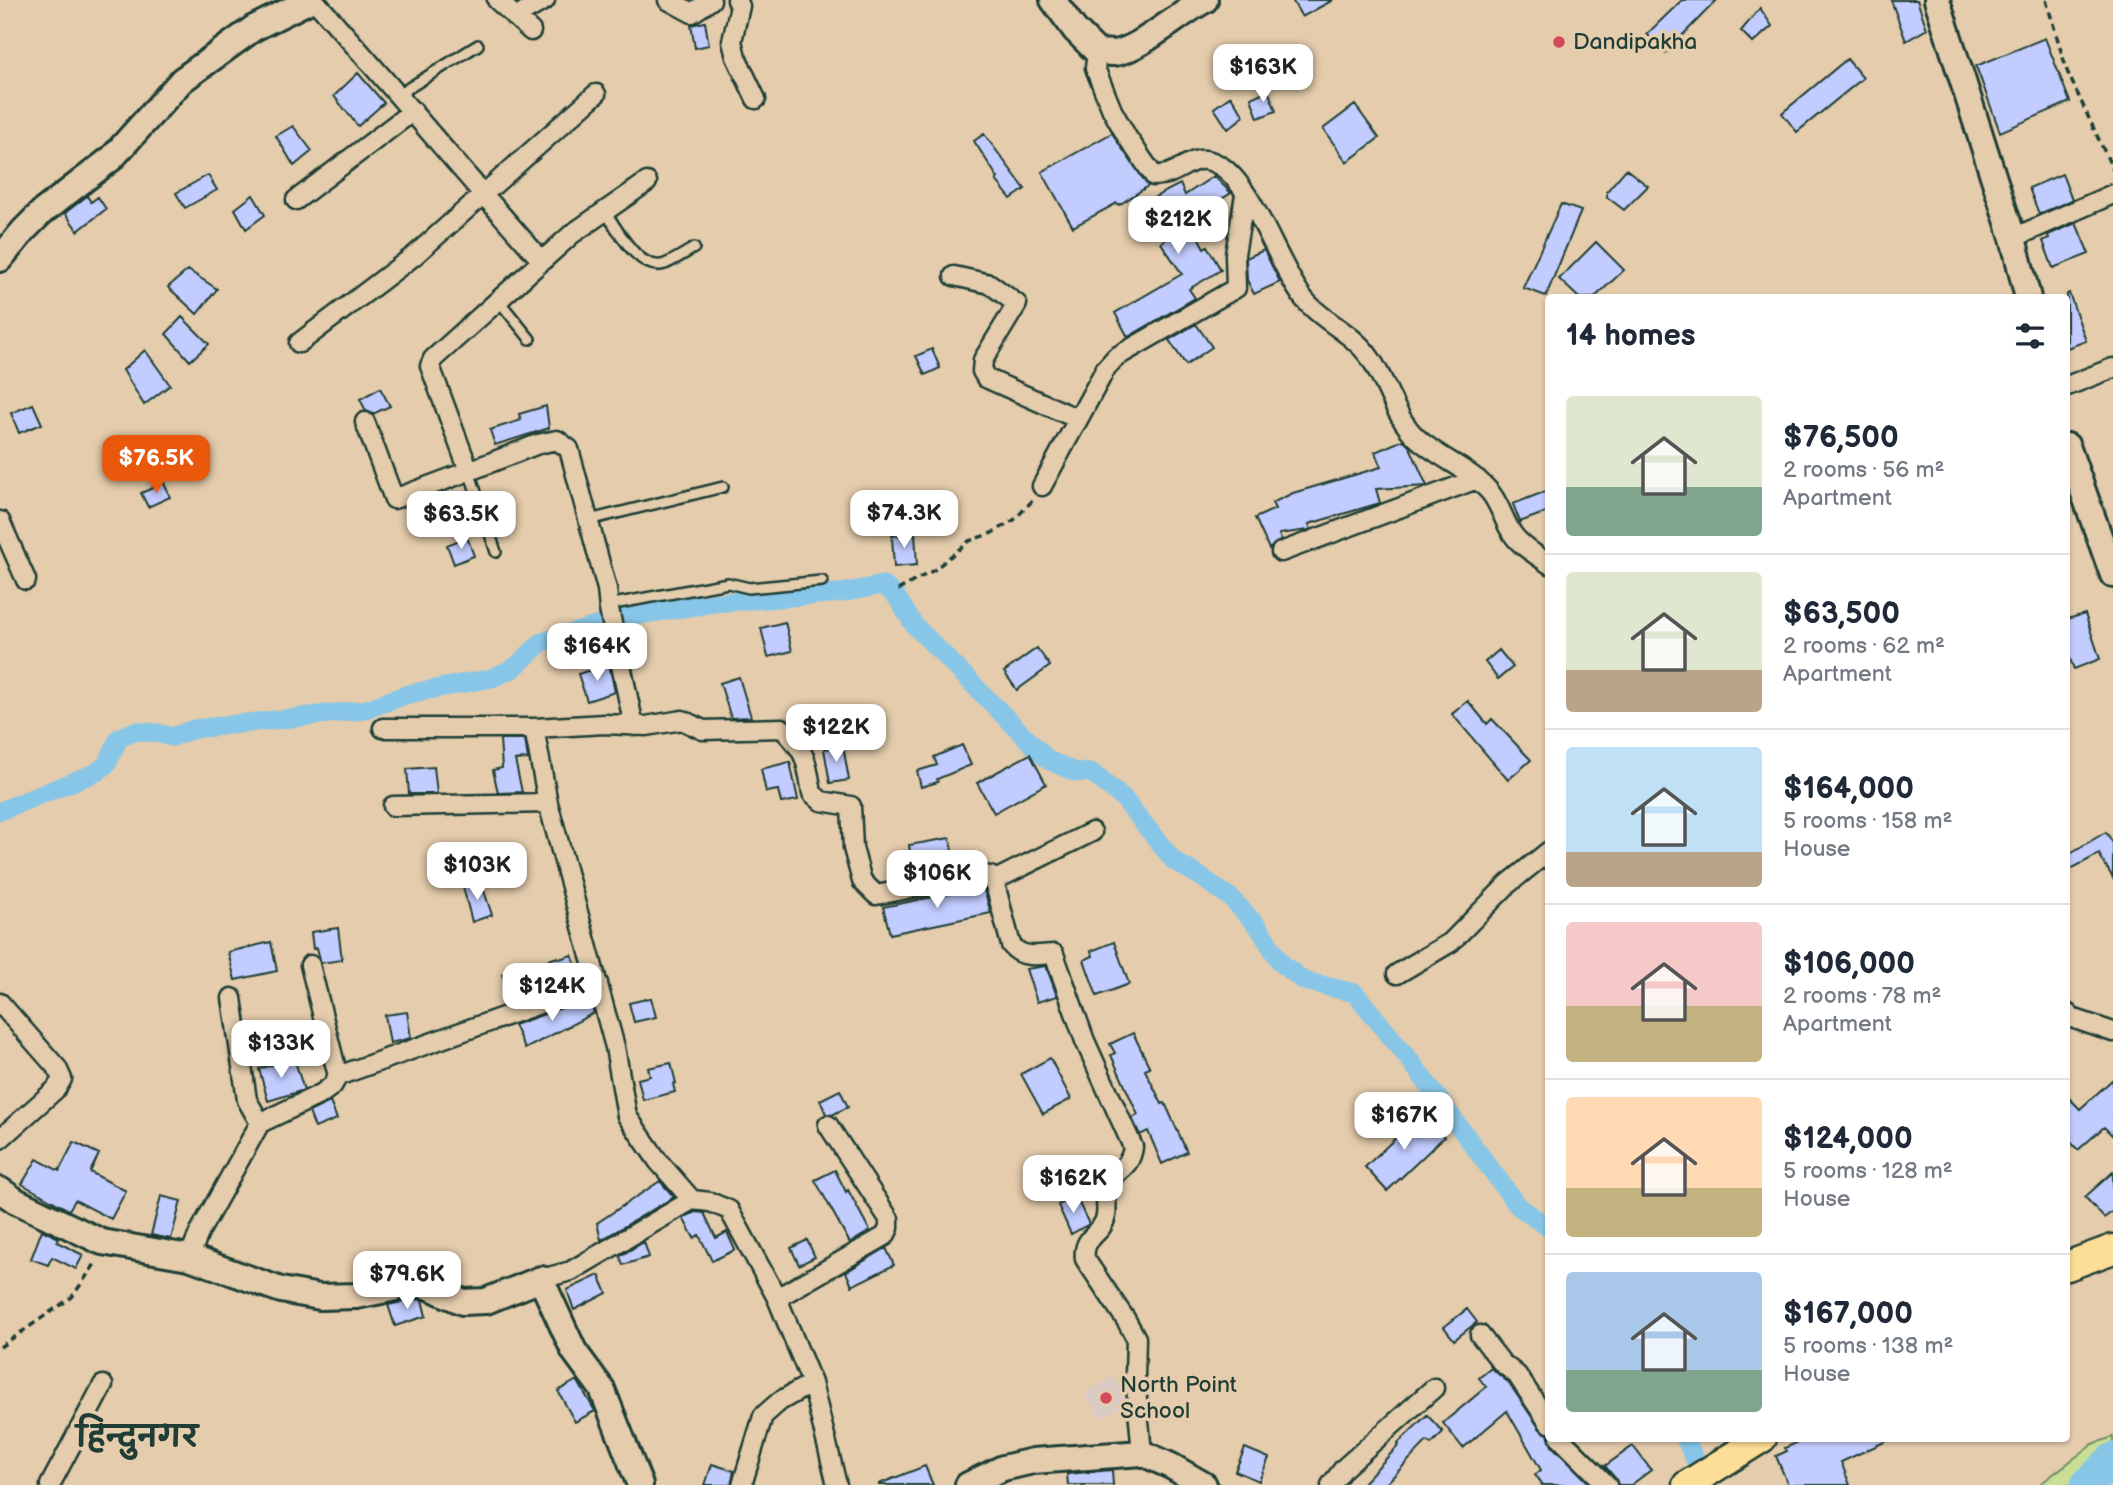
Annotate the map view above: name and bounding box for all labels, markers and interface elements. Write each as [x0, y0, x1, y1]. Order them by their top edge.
place label: Dandipakha [1573, 28, 1697, 56]
marker: Dandipakha [1551, 34, 1567, 50]
pin: $163K [1214, 44, 1312, 104]
text: $163K [1229, 53, 1297, 81]
pin: $212K [1129, 196, 1227, 256]
text: $212K [1144, 205, 1212, 233]
icon: filters [2011, 317, 2049, 355]
text: 14 homes [1566, 318, 1695, 354]
text: $76,500 [1783, 420, 1899, 456]
icon: home [1622, 424, 1706, 508]
pin: $76.5K [99, 435, 213, 495]
text: $76.5K [118, 444, 194, 472]
text: 2 rooms · 56 m² [1783, 456, 1945, 484]
text: Apartment [1783, 484, 1892, 512]
pin: $74.3K [847, 490, 961, 550]
pin: $63.5K [404, 491, 518, 551]
text: $74.3K [866, 499, 942, 527]
text: $63.5K [423, 500, 499, 528]
text: $63,500 [1783, 596, 1900, 632]
icon: home [1622, 600, 1706, 684]
pin: $164K [548, 624, 646, 683]
text: $164K [563, 632, 631, 660]
text: 2 rooms · 62 m² [1783, 632, 1945, 660]
text: Apartment [1783, 660, 1892, 688]
pin: $122K [787, 704, 885, 764]
text: $122K [802, 713, 870, 741]
text: $164,000 [1783, 771, 1914, 807]
icon: home [1622, 775, 1706, 859]
text: 5 rooms · 158 m² [1783, 807, 1952, 835]
text: House [1783, 835, 1850, 863]
pin: $103K [428, 842, 526, 902]
pin: $106K [888, 850, 986, 910]
text: $103K [443, 851, 511, 879]
text: $106K [903, 859, 971, 887]
text: $106,000 [1783, 946, 1915, 982]
icon: home [1622, 950, 1706, 1034]
pin: $124K [503, 964, 601, 1023]
text: $124K [519, 972, 585, 1000]
text: 2 rooms · 78 m² [1783, 982, 1941, 1010]
text: Apartment [1783, 1010, 1892, 1038]
pin: $133K [232, 1020, 330, 1080]
text: $133K [247, 1029, 315, 1057]
pin: $167K [1355, 1092, 1453, 1152]
text: $167K [1370, 1101, 1438, 1129]
text: $124,000 [1783, 1121, 1913, 1157]
icon: home [1622, 1125, 1706, 1209]
pin: $162K [1024, 1156, 1122, 1215]
text: 5 rooms · 128 m² [1783, 1157, 1953, 1185]
text: $162K [1039, 1164, 1107, 1192]
text: House [1783, 1185, 1850, 1213]
pin: $79.6K [350, 1252, 464, 1311]
text: $79.6K [369, 1260, 445, 1288]
text: $167,000 [1783, 1296, 1913, 1332]
icon: home [1622, 1300, 1706, 1384]
text: 5 rooms · 138 m² [1783, 1332, 1953, 1360]
text: House [1783, 1360, 1850, 1388]
place label: North Point School [1120, 1371, 1237, 1425]
marker: North Point School [1098, 1390, 1114, 1406]
district label: हिन्दुनगर [73, 1413, 200, 1460]

